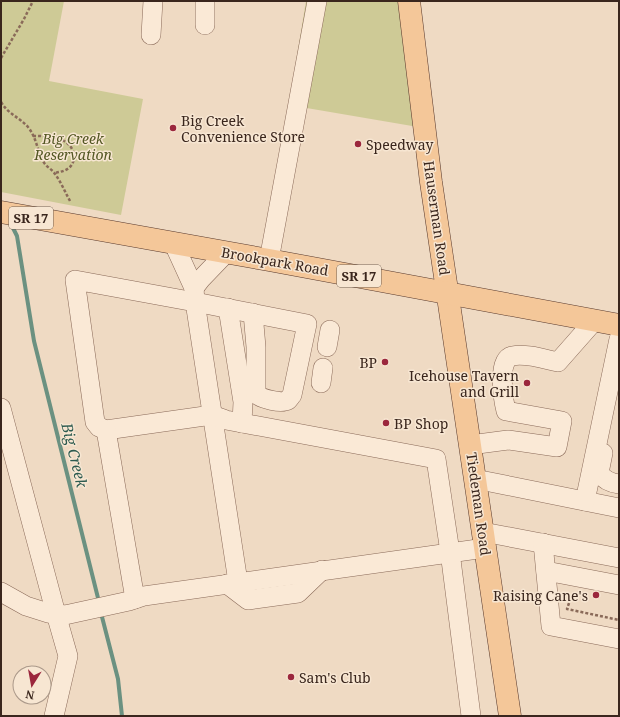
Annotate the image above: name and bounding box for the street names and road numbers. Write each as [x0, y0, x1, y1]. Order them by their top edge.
street label: Hauserman Road [420, 159, 455, 277]
road number: SR 17 [9, 207, 53, 229]
street label: Brookpark Road [220, 242, 331, 280]
road number: SR 17 [337, 265, 381, 287]
street label: Tiedeman Road [462, 451, 496, 557]

